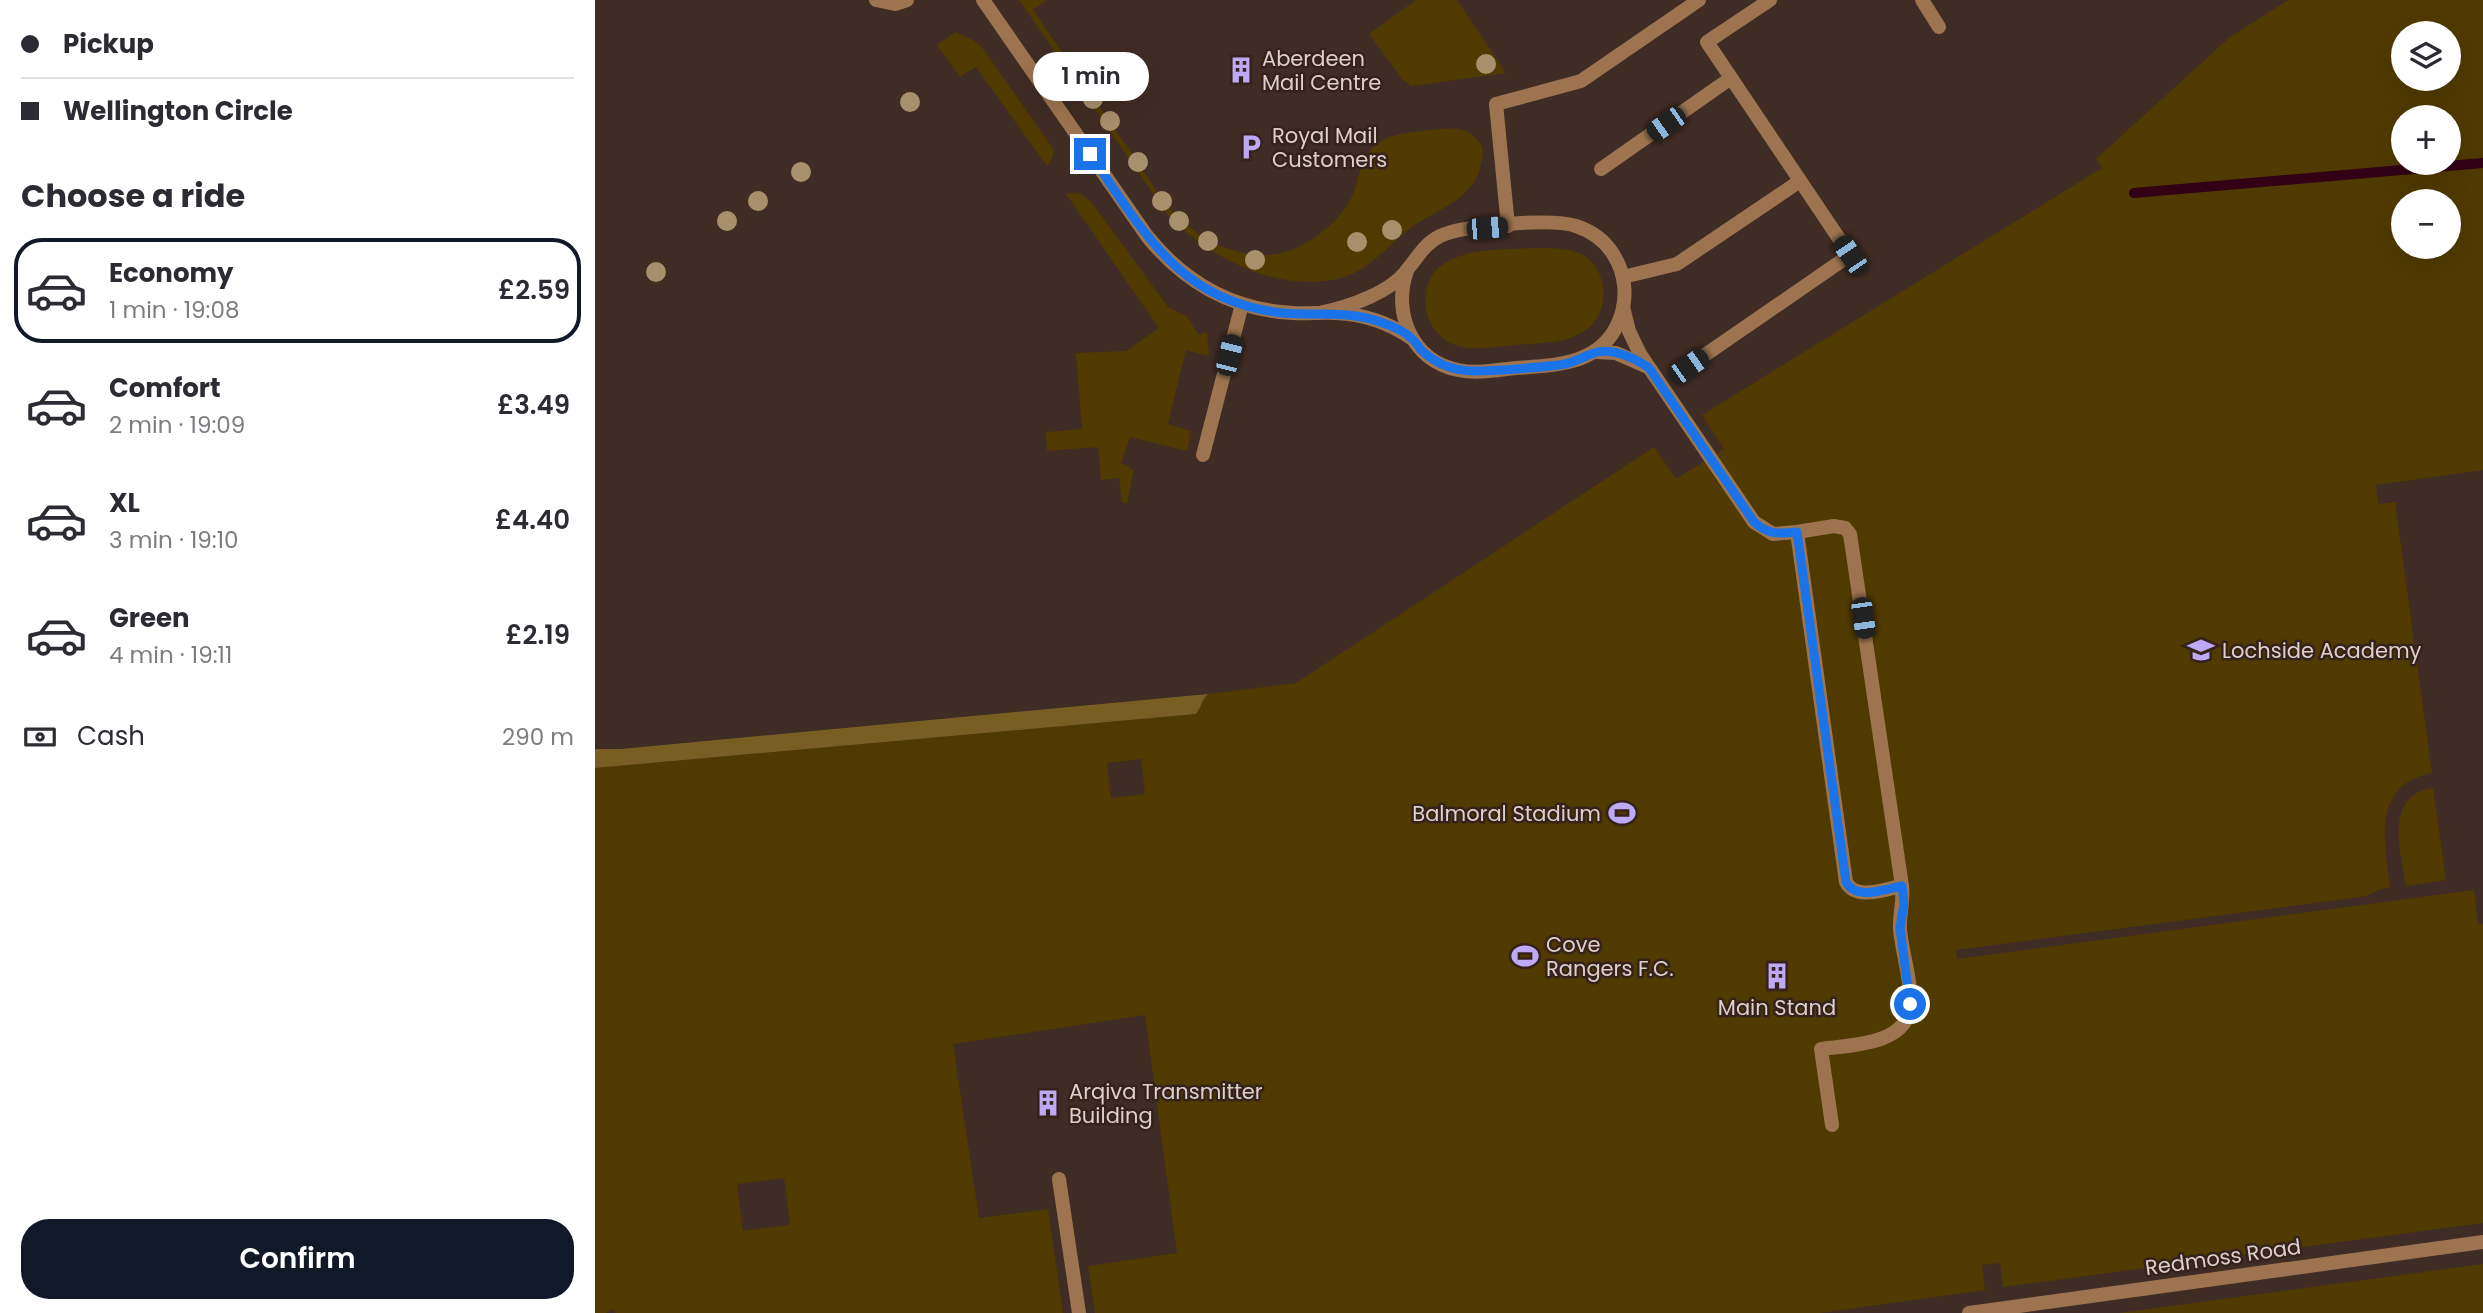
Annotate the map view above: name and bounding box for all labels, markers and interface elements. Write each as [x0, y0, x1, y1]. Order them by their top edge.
map controls [2391, 21, 2461, 259]
button: layers [2391, 21, 2461, 91]
text: Pickup [63, 26, 154, 62]
place label: Aberdeen Mail Centre [1262, 44, 1381, 97]
callout: 1 min [1032, 52, 1148, 102]
building icon: Aberdeen Mail Centre [1226, 55, 1256, 85]
text: 1 min [1061, 60, 1121, 92]
text: Wellington Circle [63, 93, 293, 129]
car [1643, 103, 1690, 145]
button: + [2391, 105, 2461, 175]
place label: Royal Mail Customers [1272, 121, 1387, 174]
parking icon: Royal Mail Customers [1236, 132, 1266, 162]
route end [1074, 138, 1106, 170]
text: Choose a ride [21, 173, 245, 218]
button: − [2391, 189, 2461, 259]
car [1466, 216, 1509, 240]
car [1830, 232, 1871, 278]
text: Economy [109, 255, 233, 291]
icon: car [25, 259, 88, 322]
text: £2.59 [498, 272, 570, 308]
text: 1 min · 19:08 [109, 294, 239, 326]
car [1214, 332, 1245, 378]
car [1666, 345, 1713, 387]
text: Comfort [109, 370, 221, 406]
icon: car [25, 374, 88, 437]
text: £3.49 [497, 387, 570, 423]
text: 2 min · 19:09 [109, 409, 245, 441]
text: XL [109, 485, 140, 521]
icon: car [25, 489, 88, 552]
text: £4.40 [495, 502, 570, 538]
text: 3 min · 19:10 [109, 524, 238, 556]
car [1850, 596, 1877, 640]
text: Green [109, 600, 190, 636]
icon: car [25, 604, 88, 667]
text: £2.19 [506, 617, 570, 653]
school or university icon: Lochside Academy [2186, 635, 2216, 665]
place label: Lochside Academy [2222, 636, 2422, 665]
text: 4 min · 19:11 [109, 639, 232, 671]
icon: cash [21, 718, 59, 756]
text: Cash [77, 718, 145, 754]
text: 290 m [502, 721, 574, 753]
sports icon: Balmoral Stadium [1607, 798, 1637, 828]
place label: Balmoral Stadium [1412, 799, 1601, 828]
place label: Cove Rangers F.C. [1546, 930, 1674, 983]
sports icon: Cove Rangers F.C. [1510, 941, 1540, 971]
building icon: Main Stand [1762, 961, 1792, 991]
route start [1894, 988, 1926, 1020]
place label: Main Stand [1718, 993, 1836, 1022]
place label: Arqiva Transmitter Building [1069, 1077, 1263, 1130]
building icon: Arqiva Transmitter Building [1033, 1088, 1063, 1118]
button: Confirm [21, 1219, 574, 1299]
street label: Redmoss Road [2143, 1232, 2303, 1282]

